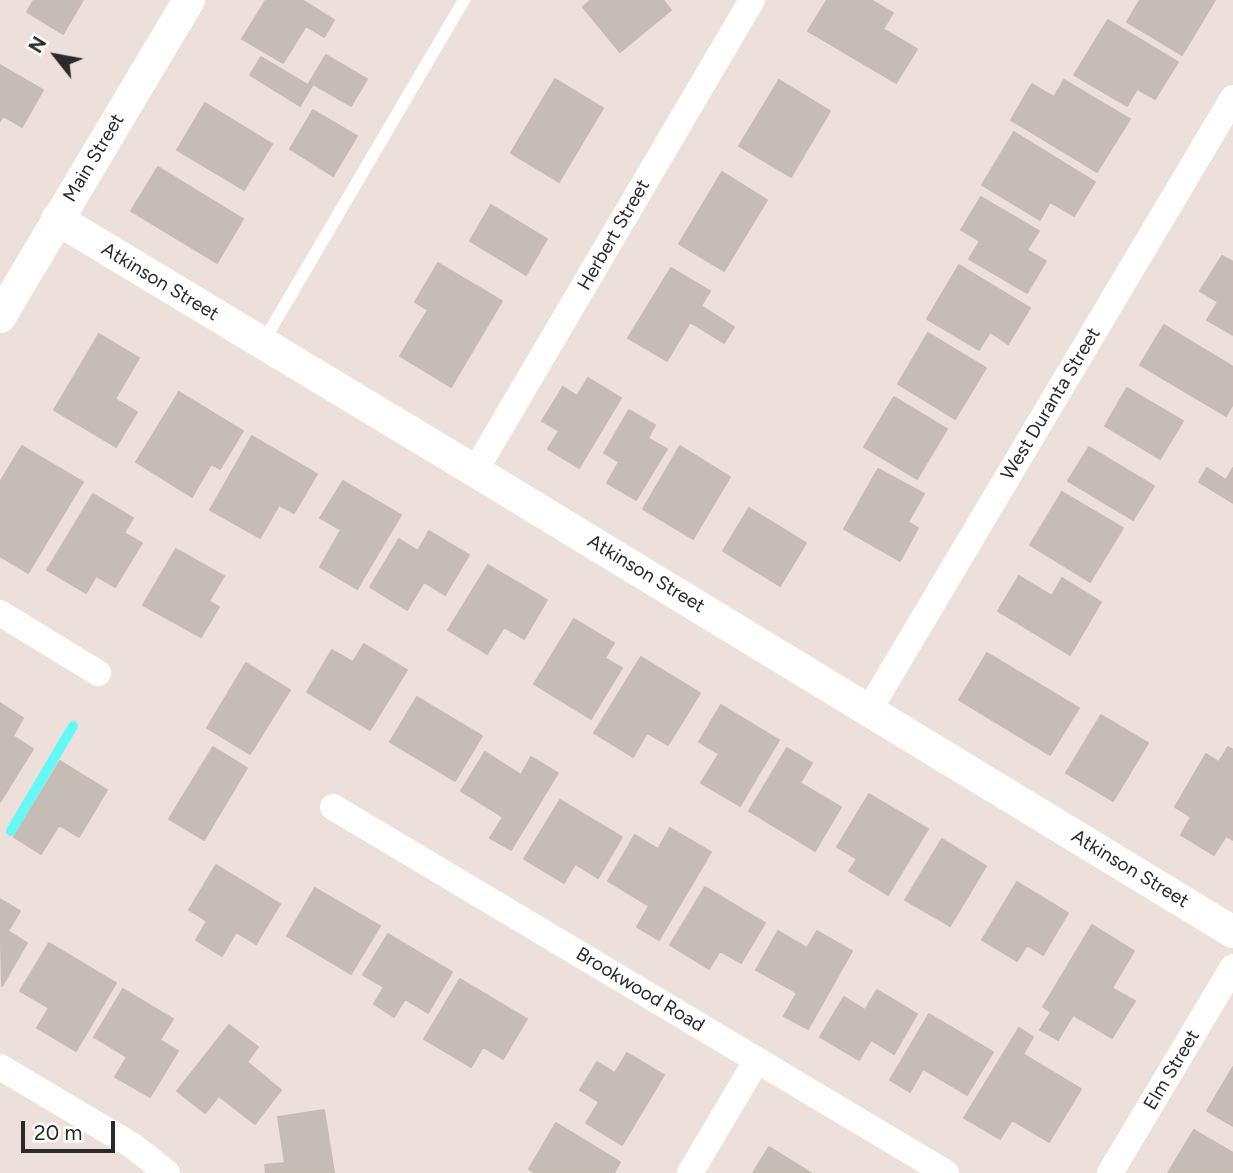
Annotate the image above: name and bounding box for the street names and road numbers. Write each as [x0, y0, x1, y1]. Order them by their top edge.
street label: Main Street [59, 110, 129, 206]
street label: Herbert Street [573, 176, 655, 294]
street label: Atkinson Street [97, 238, 223, 326]
street label: West Duranta Street [997, 324, 1105, 484]
street label: Atkinson Street [583, 530, 709, 618]
street label: Atkinson Street [1067, 825, 1193, 913]
street label: Brookwood Road [572, 943, 708, 1037]
street label: Elm Street [1139, 1026, 1205, 1114]

